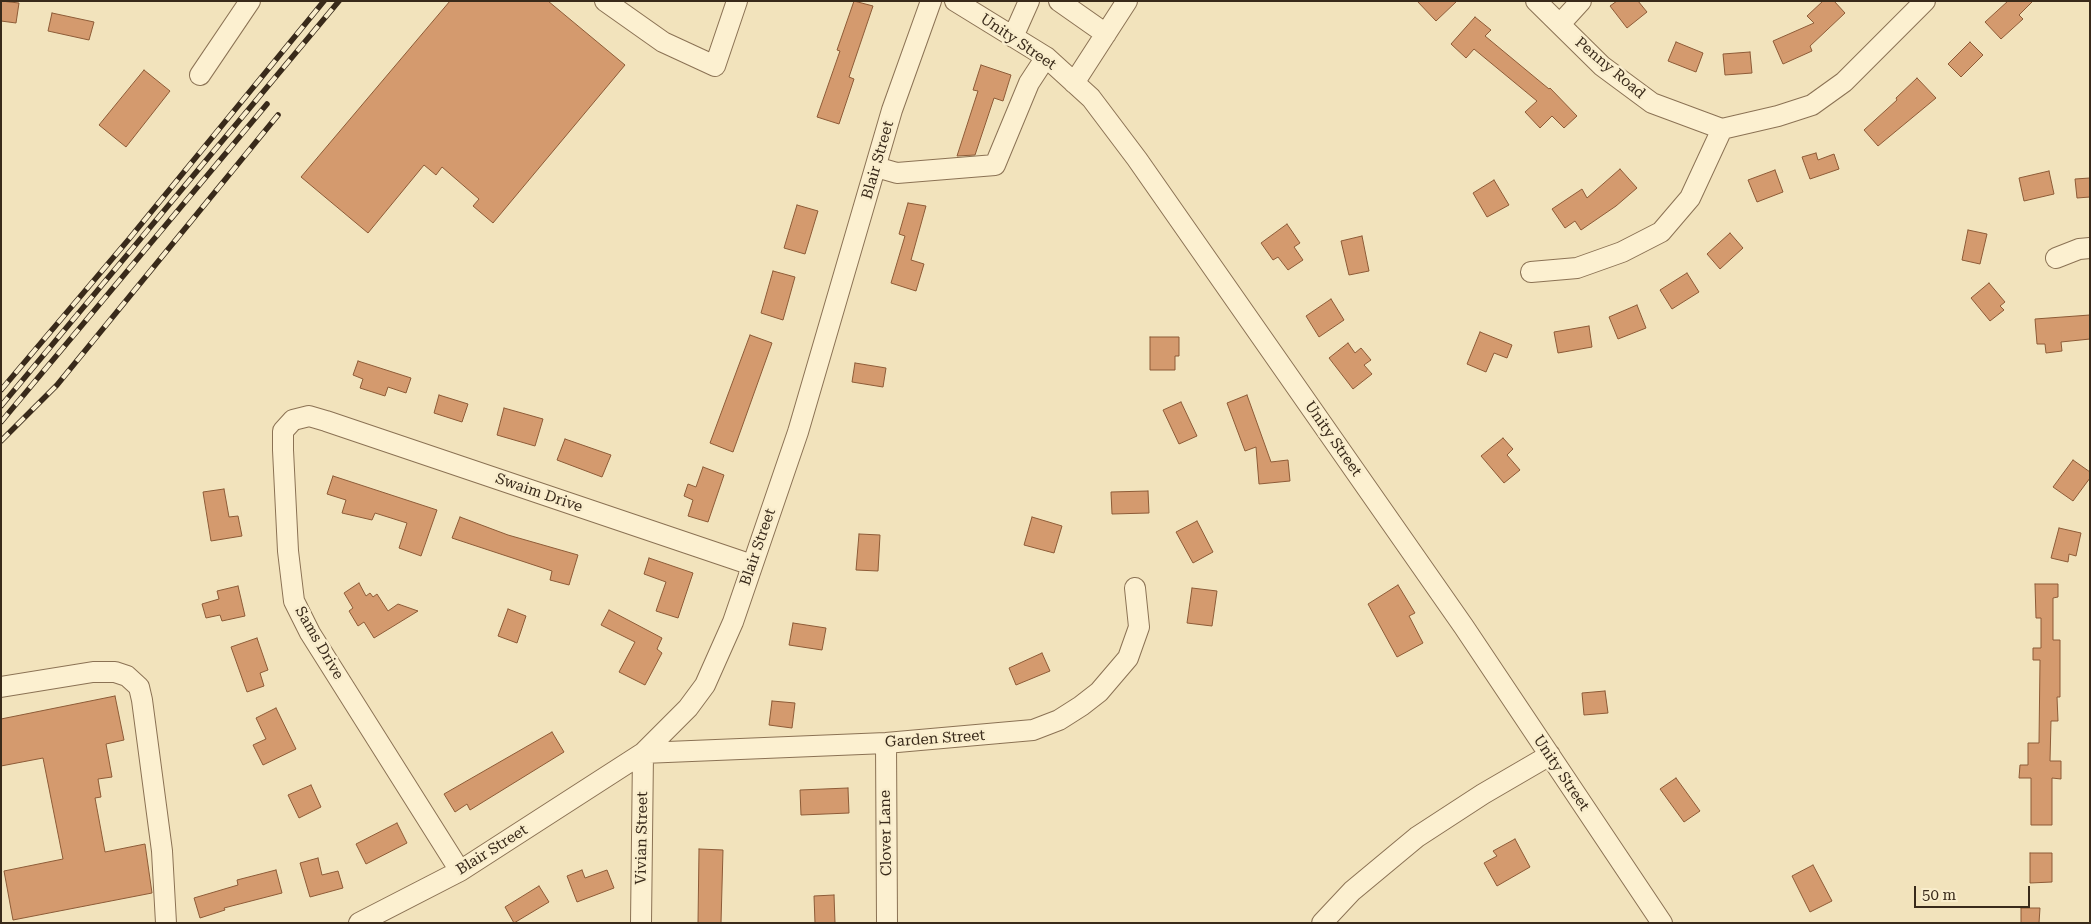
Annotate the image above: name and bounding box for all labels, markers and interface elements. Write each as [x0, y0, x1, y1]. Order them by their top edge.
street label: Unity Street [977, 10, 1059, 74]
street label: Penny Road [1571, 33, 1649, 103]
street label: Blair Street [858, 119, 898, 201]
street label: Unity Street [1301, 398, 1365, 480]
street label: Swaim Drive [493, 470, 585, 516]
street label: Blair Street [736, 506, 780, 588]
street label: Sams Drive [291, 603, 347, 683]
street label: Garden Street [884, 727, 986, 751]
street label: Unity Street [1529, 732, 1593, 814]
street label: Clover Lane [876, 790, 896, 876]
street label: Vivian Street [632, 791, 652, 885]
street label: Blair Street [453, 821, 531, 879]
scale bar [1916, 876, 2032, 908]
text: 50 m [1922, 886, 1956, 904]

